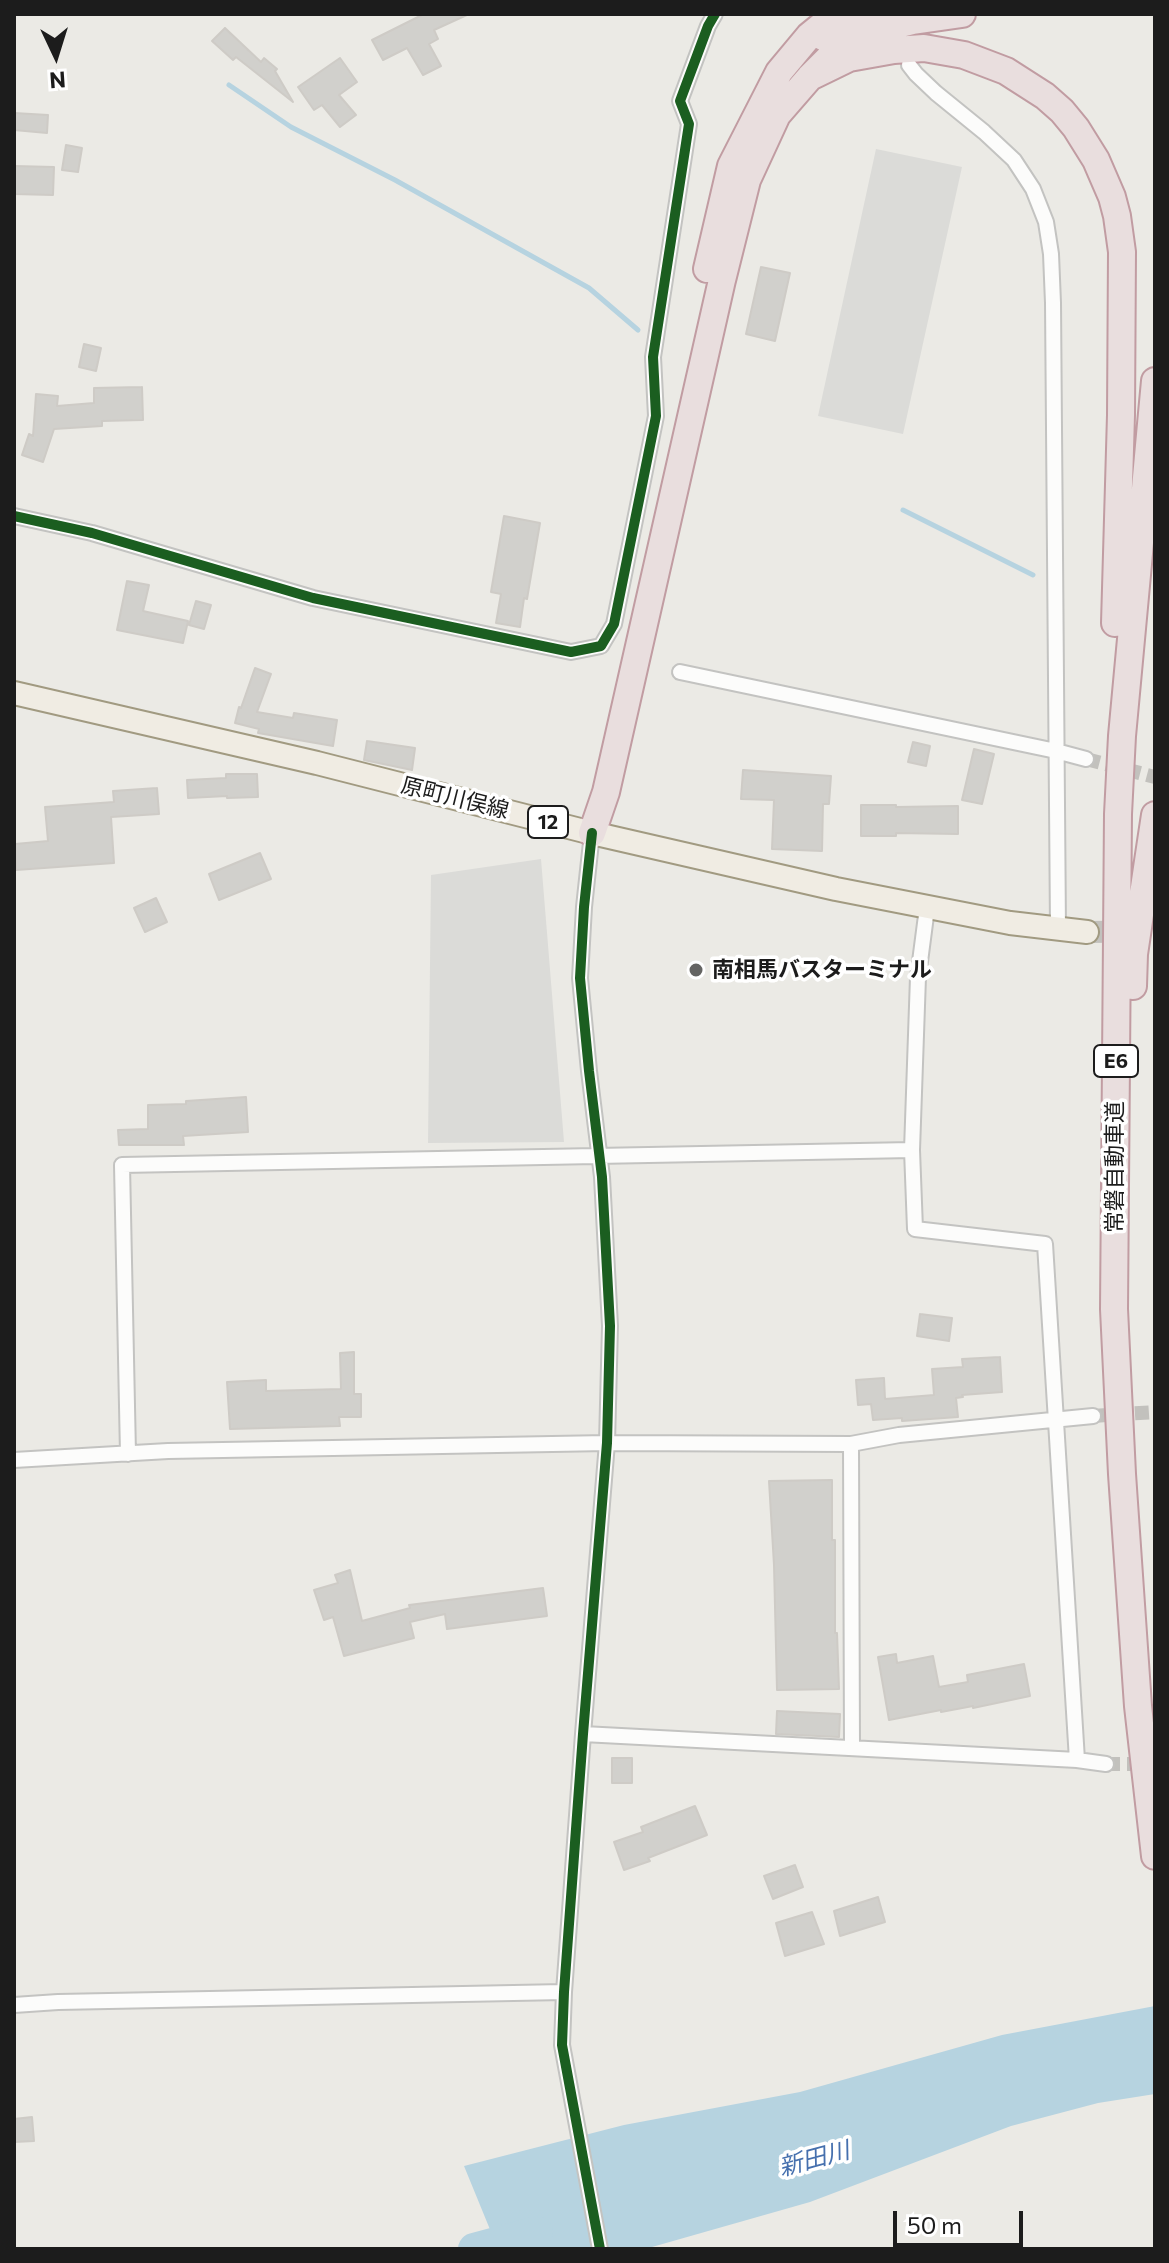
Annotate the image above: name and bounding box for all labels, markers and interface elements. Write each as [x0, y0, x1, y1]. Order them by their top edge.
north arrow [16, 16, 96, 96]
text: N [49, 66, 67, 94]
street label: 原町川俣線 [398, 772, 512, 824]
road number: 12 [528, 806, 568, 838]
place label: 南相馬バスターミナル [712, 957, 932, 983]
marker: 南相馬バスターミナル [687, 961, 705, 979]
road number: E6 [1094, 1045, 1138, 1077]
street label: 常磐自動車道 [1102, 1101, 1128, 1233]
water label: 新田川 [775, 2136, 853, 2182]
scale bar [897, 2195, 1027, 2245]
text: 50 m [907, 2210, 962, 2239]

